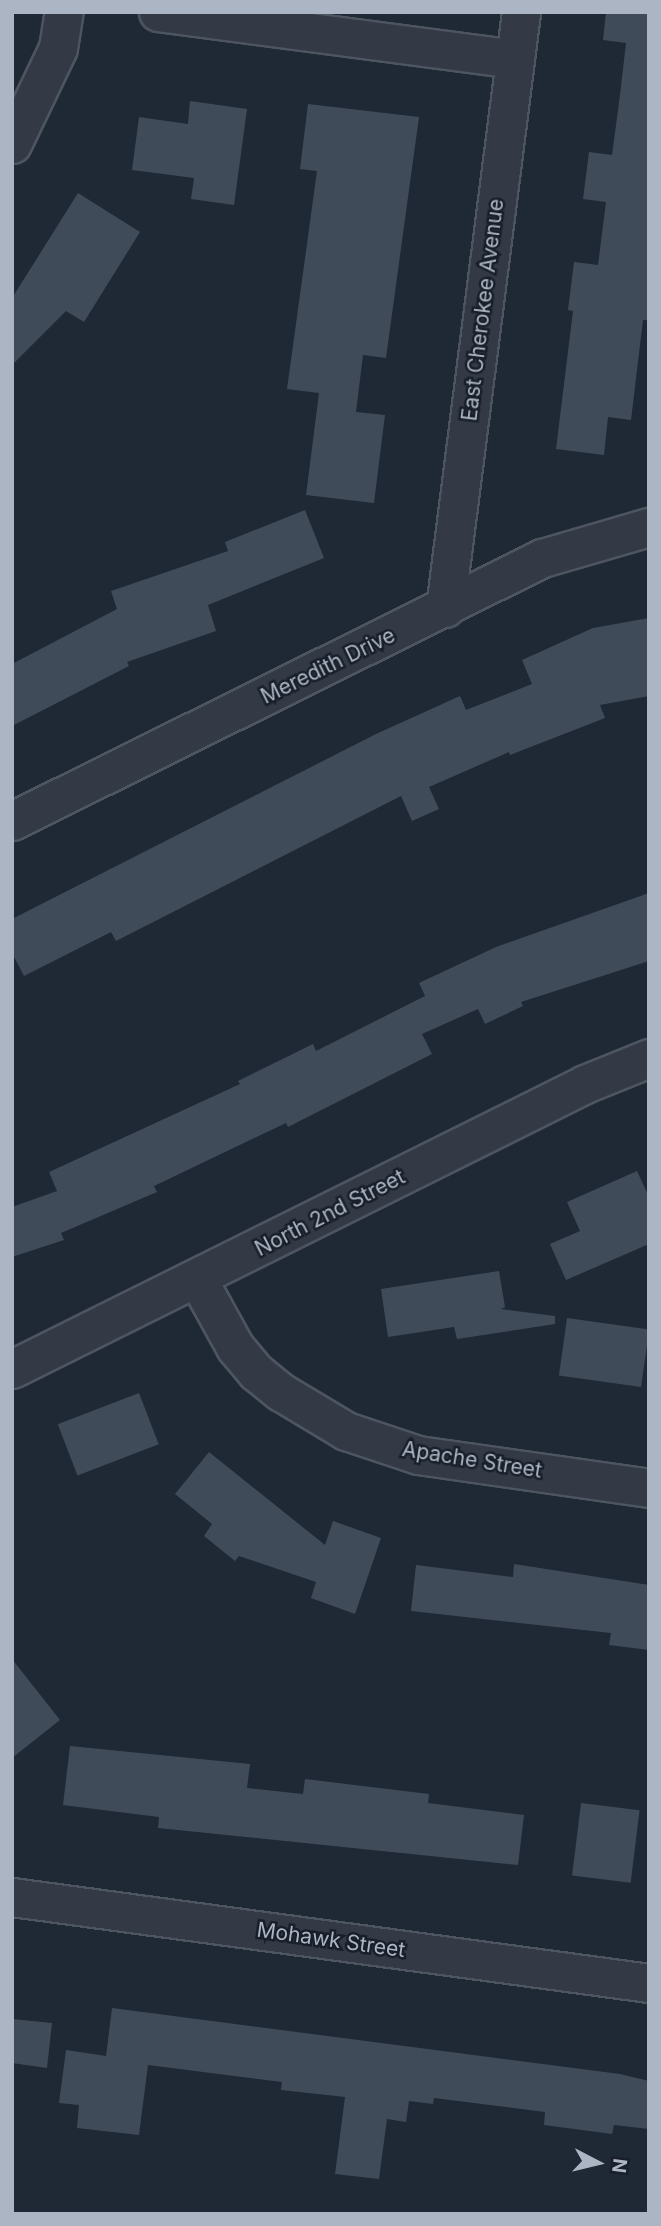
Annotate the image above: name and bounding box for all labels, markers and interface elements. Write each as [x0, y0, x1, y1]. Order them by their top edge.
street label: East Cherokee Avenue [457, 197, 509, 423]
street label: Meredith Drive [257, 623, 399, 709]
street label: North 2nd Street [251, 1164, 409, 1262]
street label: Apache Street [400, 1437, 544, 1483]
street label: Mohawk Street [255, 1917, 407, 1963]
north arrow [563, 2128, 633, 2198]
text: N [607, 2157, 632, 2174]

